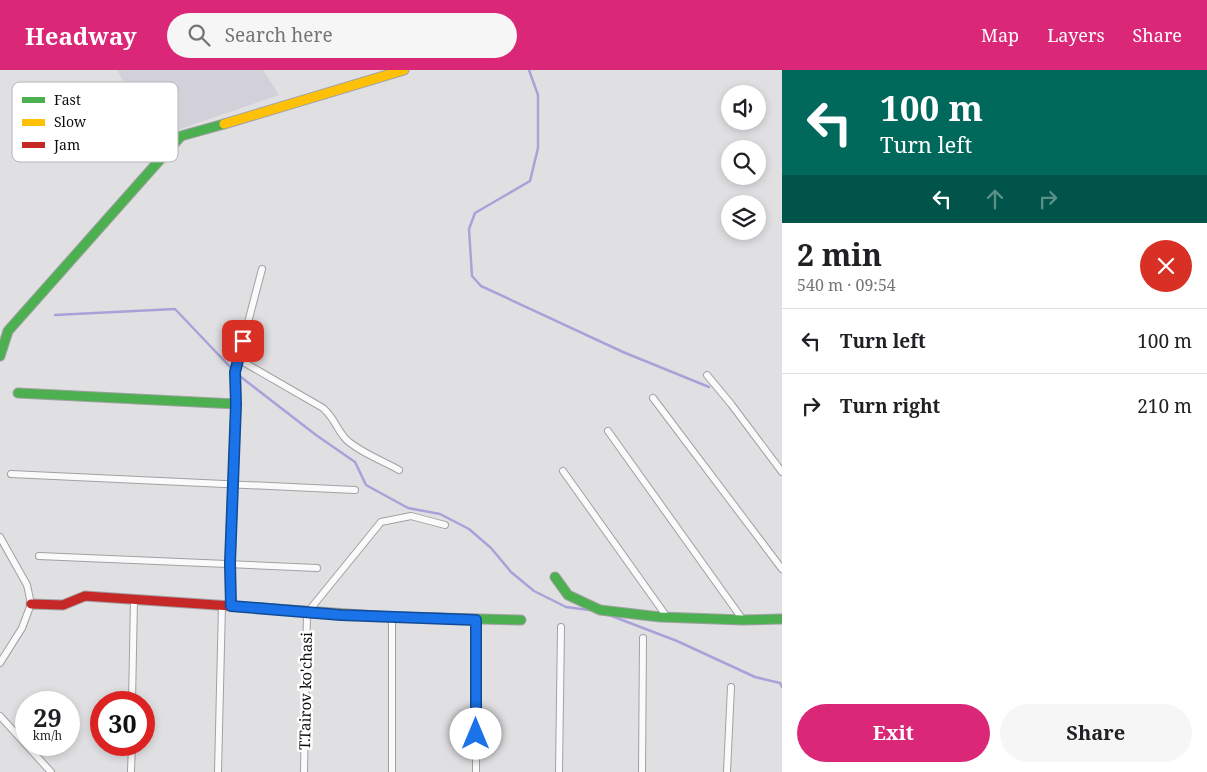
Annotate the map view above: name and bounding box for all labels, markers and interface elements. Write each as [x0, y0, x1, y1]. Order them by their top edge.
search box [167, 13, 517, 58]
text: Headway [25, 19, 137, 52]
icon: search [185, 21, 213, 49]
text: Search here [225, 22, 333, 48]
text: Map [981, 23, 1019, 47]
text: Layers [1047, 23, 1105, 47]
text: Share [1133, 23, 1182, 47]
legend [12, 82, 178, 162]
text: 100 m [880, 84, 983, 131]
map controls [721, 85, 766, 240]
button: sound [721, 85, 766, 130]
text: Fast [54, 90, 81, 109]
icon: left [797, 90, 862, 155]
text: Slow [54, 112, 87, 131]
text: Turn left [880, 129, 972, 159]
text: Jam [53, 135, 80, 154]
button: search [721, 140, 766, 185]
icon: left [928, 185, 956, 213]
icon: ahead [981, 185, 1009, 213]
icon: right [1034, 185, 1062, 213]
button: layers [721, 195, 766, 240]
text: 2 min [797, 234, 882, 275]
button: close [1140, 240, 1192, 292]
text: 540 m · 09:54 [797, 274, 896, 296]
pin [222, 320, 264, 362]
icon: arrive [229, 327, 257, 355]
icon: left [797, 327, 825, 355]
text: Turn left [840, 328, 926, 354]
text: 100 m [1137, 328, 1192, 354]
icon: right [797, 392, 825, 420]
text: Turn right [840, 393, 940, 419]
text: 210 m [1137, 393, 1192, 419]
street label: T.Tairov ko'chasi [294, 632, 316, 750]
speed limit sign: 30 [90, 691, 155, 756]
text: 29 [33, 700, 62, 734]
button: Exit [797, 704, 990, 762]
button: Share [1000, 704, 1192, 762]
position arrow [449, 707, 501, 759]
text: km/h [33, 727, 62, 744]

